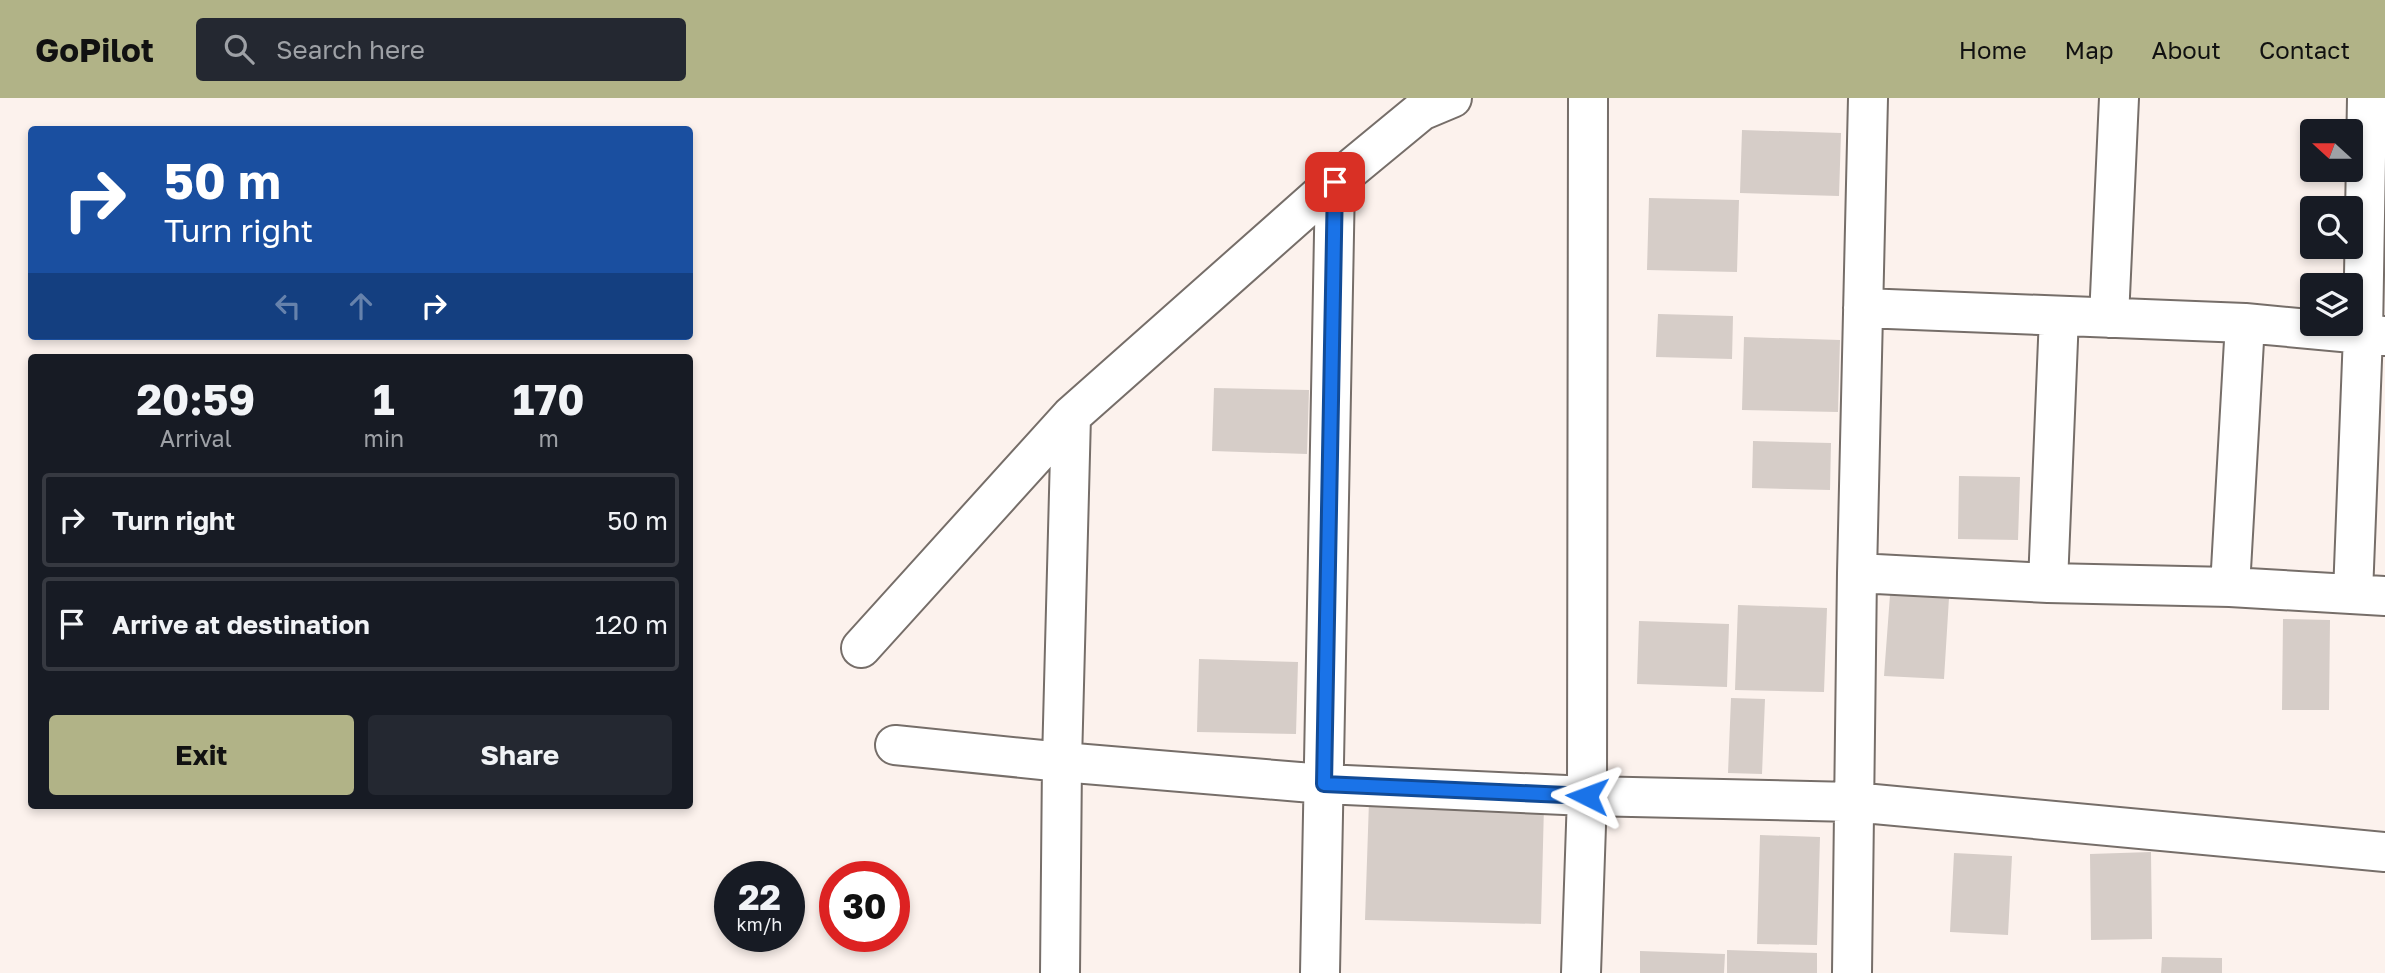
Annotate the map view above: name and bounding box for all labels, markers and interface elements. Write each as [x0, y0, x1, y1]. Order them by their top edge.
search box [196, 18, 686, 81]
text: GoPilot [35, 30, 154, 69]
icon: search [220, 30, 258, 68]
text: Search here [276, 34, 425, 65]
text: Home [1959, 35, 2027, 64]
text: Map [2065, 35, 2114, 64]
text: About [2152, 35, 2221, 64]
text: Contact [2259, 35, 2350, 64]
north arrow [2300, 119, 2362, 182]
map controls [2300, 119, 2363, 336]
text: 50 m [164, 151, 281, 210]
pin [1305, 152, 1365, 212]
icon: right [49, 154, 140, 245]
icon: arrive [1316, 163, 1354, 201]
button: search [2300, 196, 2363, 259]
text: Turn right [164, 211, 313, 249]
button: layers [2300, 273, 2363, 336]
icon: left [269, 287, 307, 325]
icon: ahead [342, 287, 380, 325]
icon: right [415, 287, 453, 325]
text: 20:59 [136, 374, 255, 424]
text: 1 [373, 374, 395, 424]
text: 170 [513, 374, 585, 424]
text: Arrival [160, 424, 232, 452]
text: min [364, 424, 404, 452]
text: m [538, 424, 559, 452]
icon: right [53, 501, 91, 539]
text: Turn right [112, 505, 235, 536]
text: 50 m [607, 505, 668, 536]
icon: arrive [53, 605, 91, 643]
text: Arrive at destination [112, 609, 370, 640]
text: 120 m [595, 609, 668, 640]
button: Exit [49, 715, 354, 795]
button: Share [368, 715, 672, 795]
position arrow [1550, 759, 1624, 833]
speed limit sign: 30 [819, 861, 910, 952]
text: 22 [738, 876, 781, 918]
text: km/h [737, 913, 782, 935]

